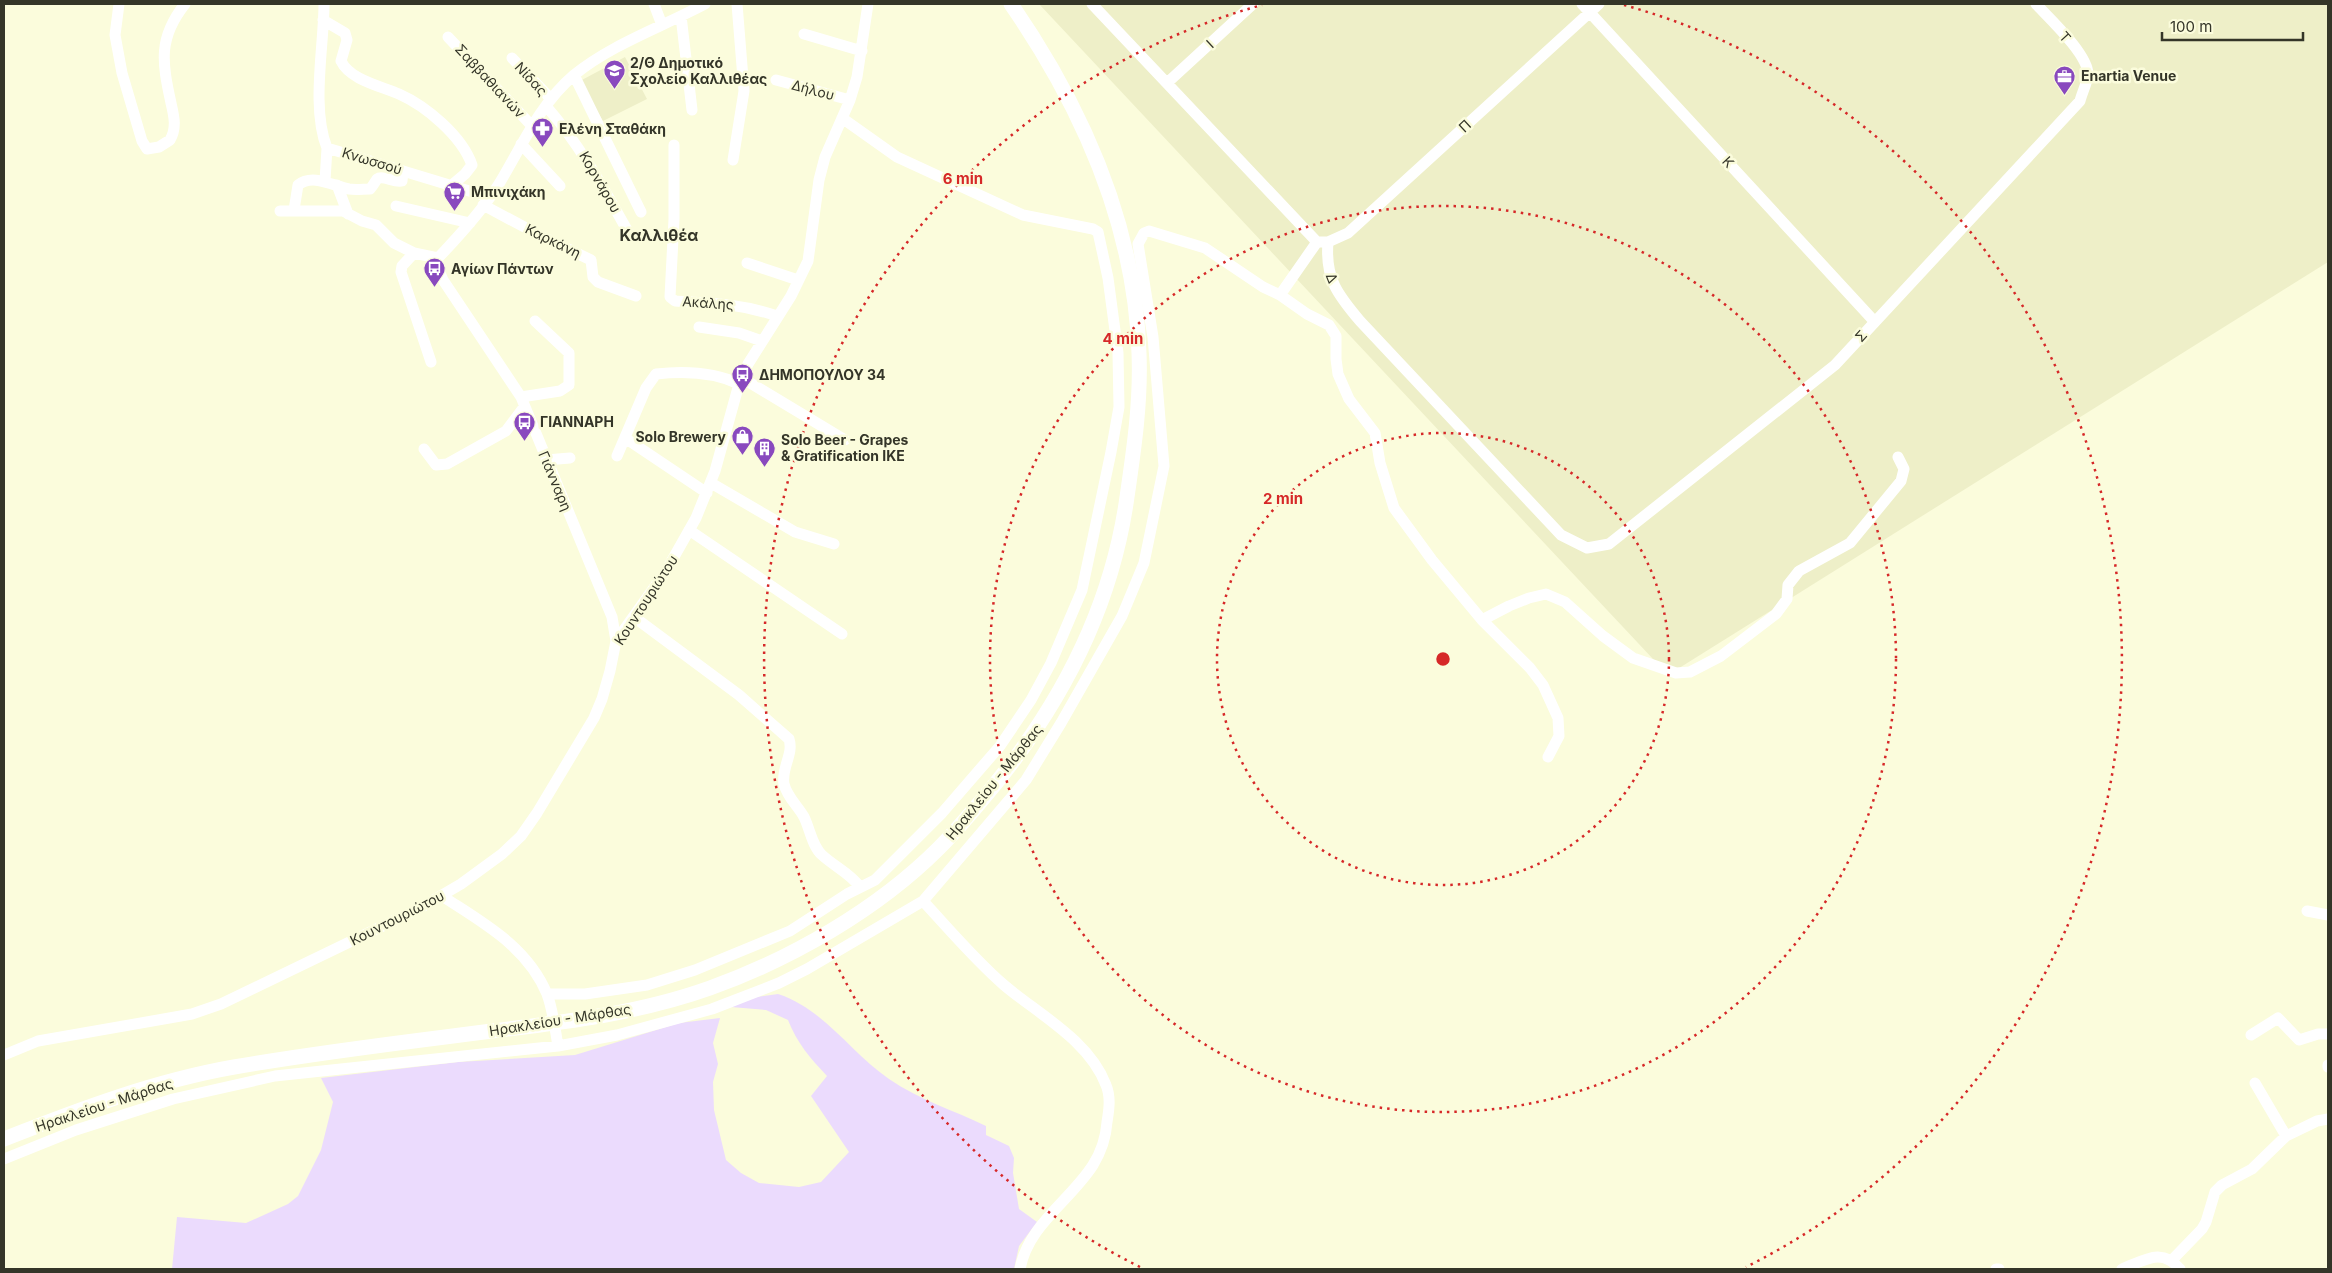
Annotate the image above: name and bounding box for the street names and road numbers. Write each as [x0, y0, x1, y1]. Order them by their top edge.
street label: Τ [2056, 28, 2075, 46]
street label: Ι [1202, 36, 1217, 51]
street label: Σαββαθιανών [452, 40, 529, 121]
street label: Νίδας [512, 58, 551, 99]
street label: Δήλου [790, 76, 836, 103]
street label: Π [1455, 116, 1474, 135]
street label: Κνωσσού [340, 143, 404, 178]
street label: Κορνάρου [576, 148, 625, 215]
street label: Κ [1719, 152, 1738, 171]
street label: Καρκάνη [523, 220, 584, 261]
street label: Δ [1323, 270, 1342, 286]
street label: Ακάλης [682, 292, 734, 313]
street label: Σ [1851, 326, 1870, 345]
street label: Γιάνναρη [535, 448, 576, 513]
street label: Κουντουριώτου [610, 552, 681, 648]
street label: Ηρακλείου - Μάρθας [942, 721, 1045, 843]
street label: Κουντουριώτου [347, 886, 447, 949]
street label: Ηρακλείου - Μάρθας [488, 1000, 632, 1039]
street label: Ηρακλείου - Μάρθας [33, 1074, 175, 1135]

